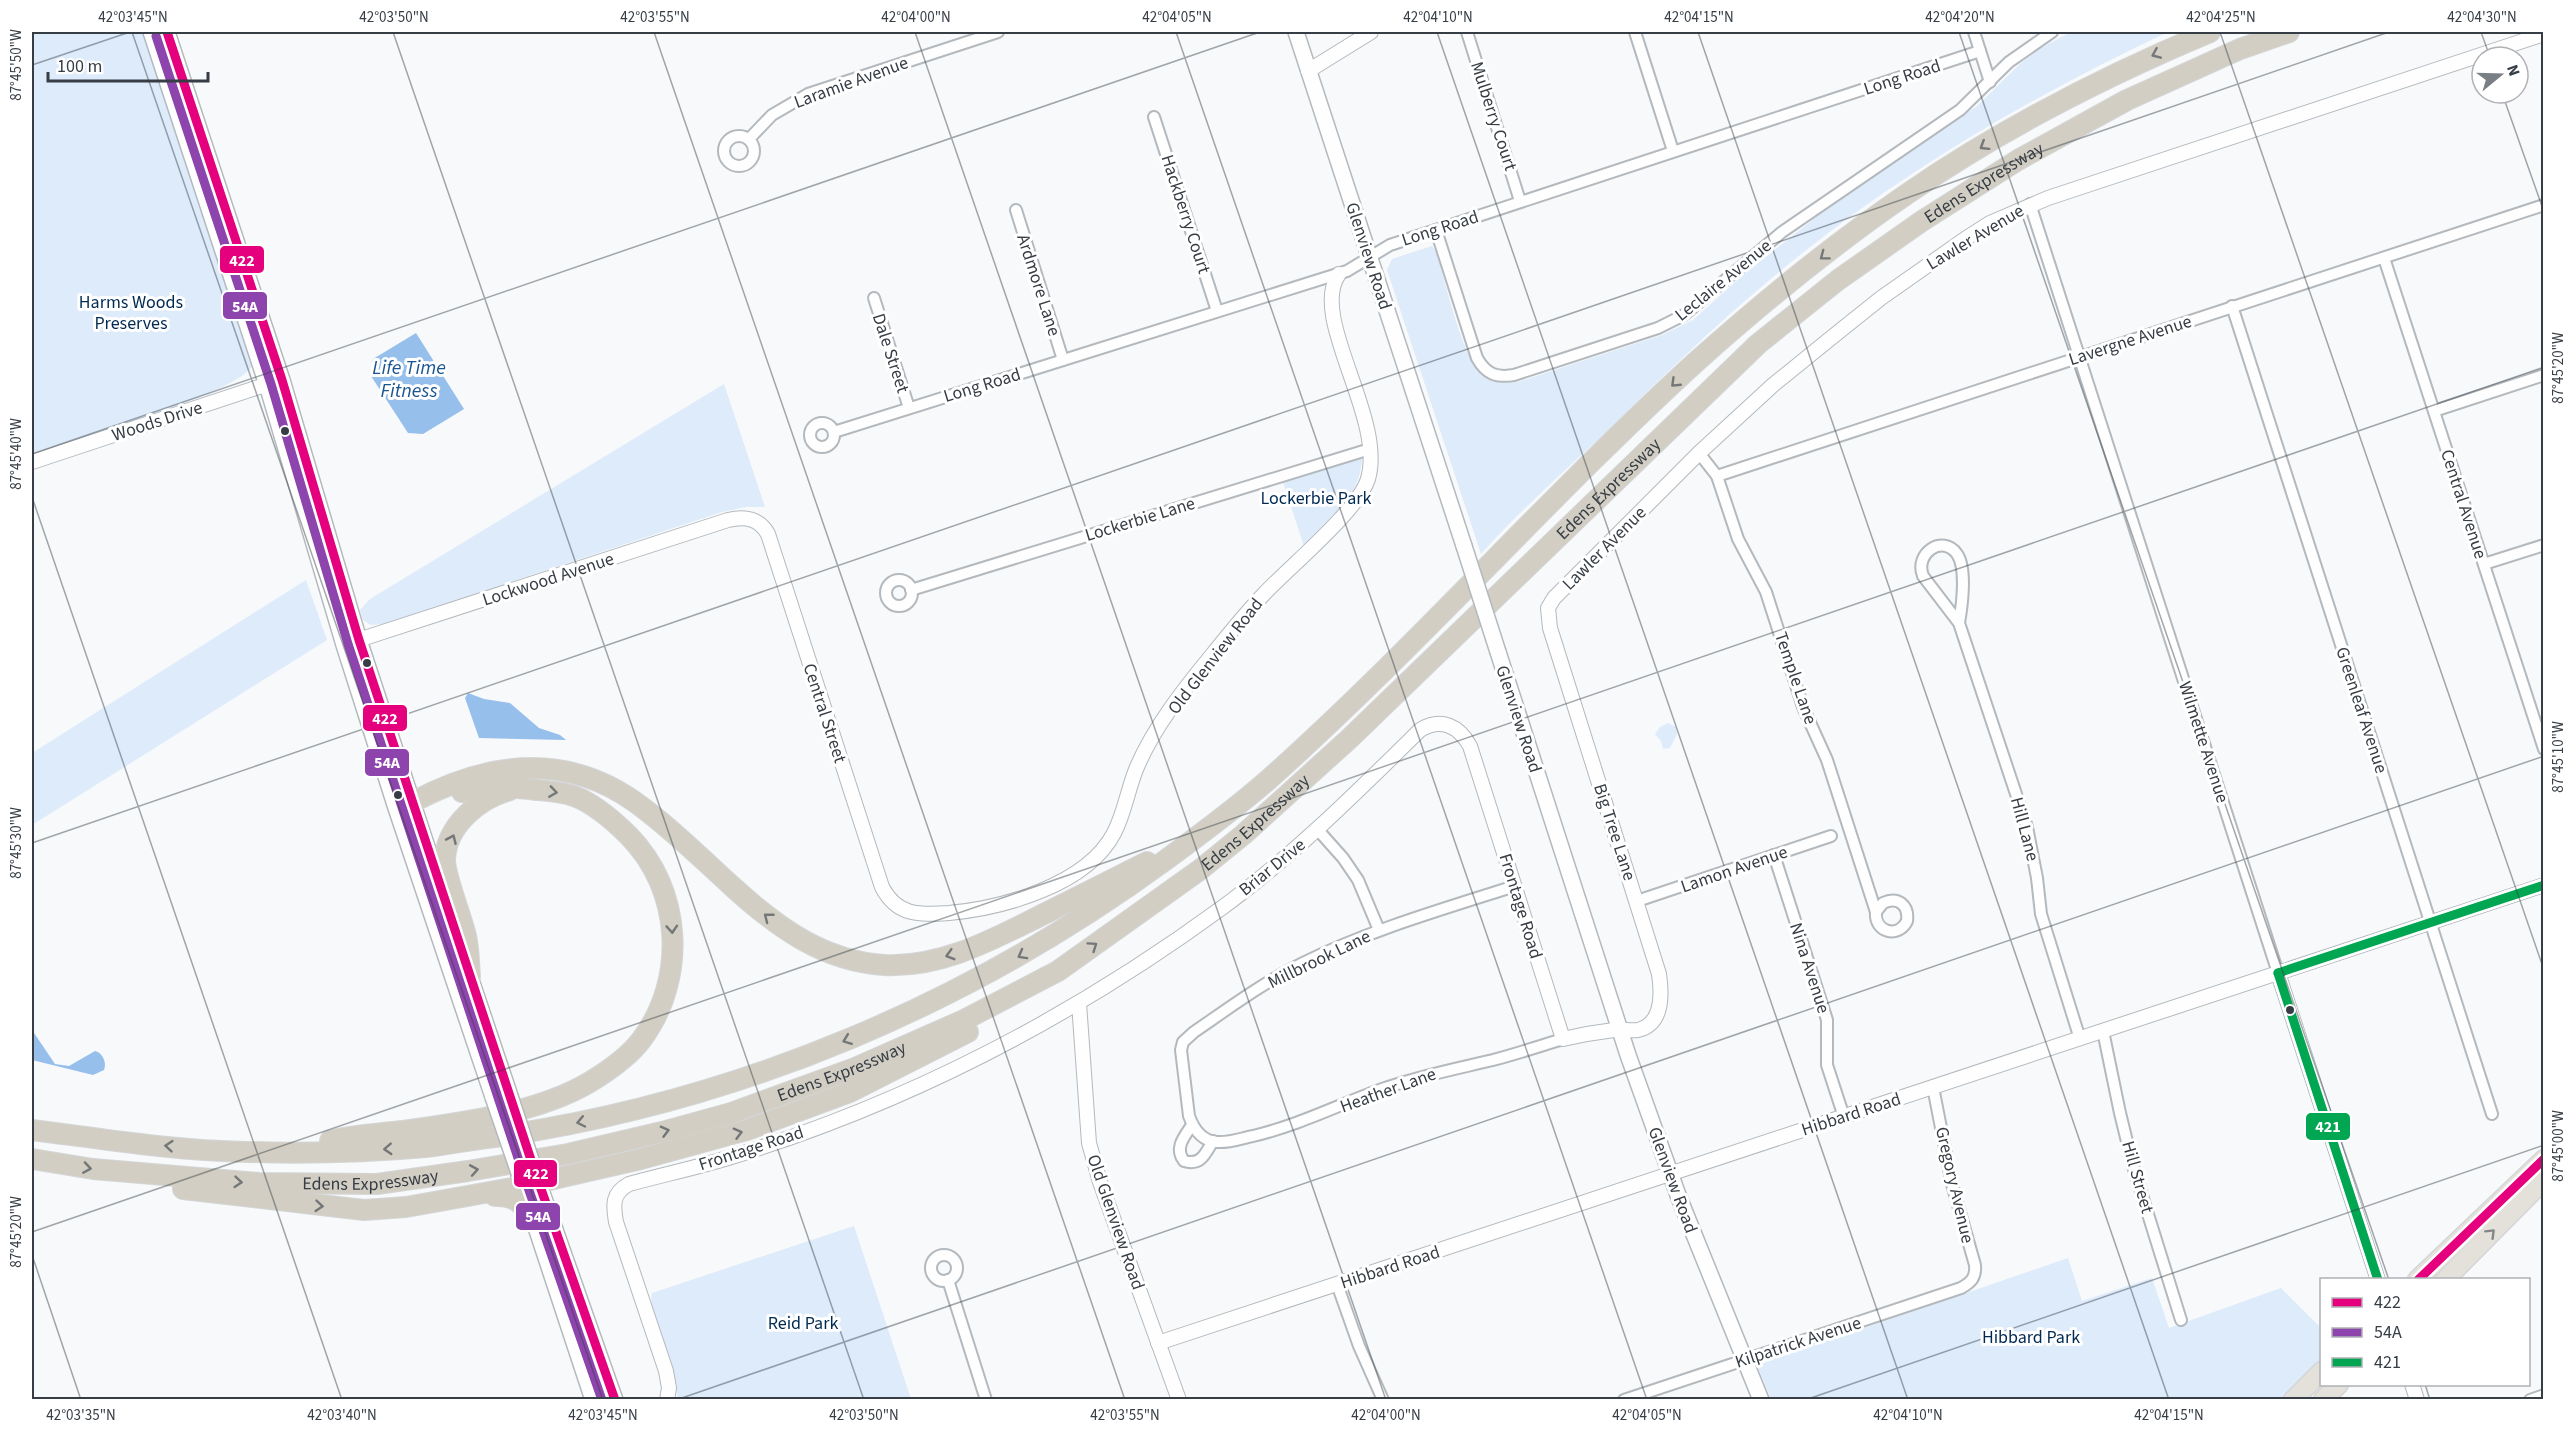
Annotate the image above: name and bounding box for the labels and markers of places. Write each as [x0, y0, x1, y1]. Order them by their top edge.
unlabelled marker [279, 425, 291, 437]
unlabelled marker [361, 657, 373, 669]
unlabelled marker [392, 789, 404, 801]
unlabelled marker [2284, 1004, 2296, 1016]

